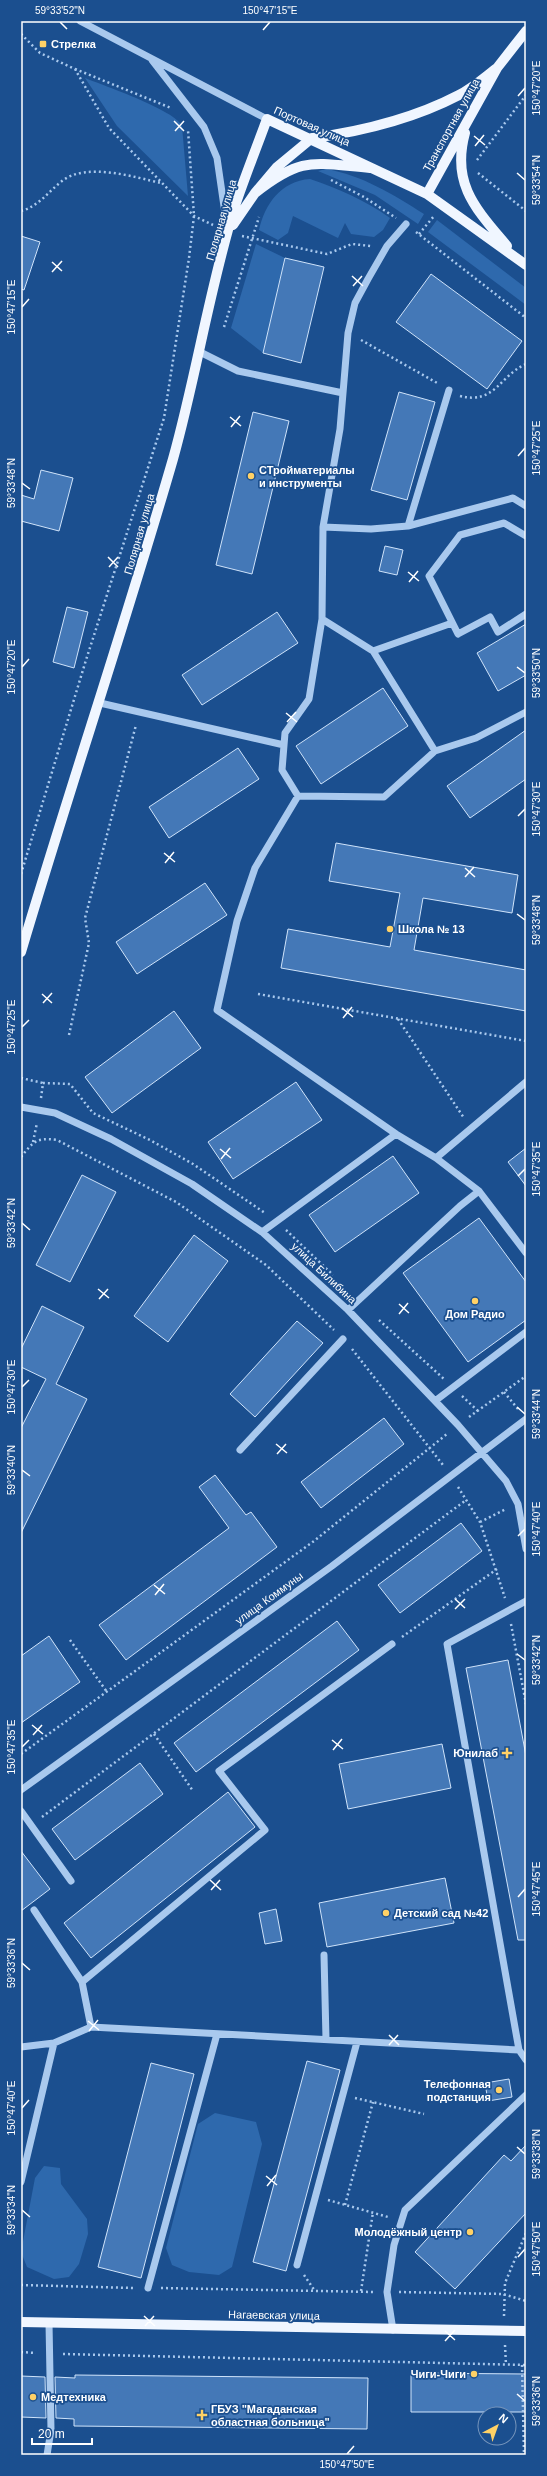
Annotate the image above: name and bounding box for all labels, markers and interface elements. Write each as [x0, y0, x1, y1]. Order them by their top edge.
text: 59°33'52"N [35, 5, 85, 16]
text: 150°47'15"E [242, 5, 298, 16]
place label: Стрелка [51, 38, 97, 50]
marker: Стрелка [38, 39, 48, 49]
text: 150°47'20"E [531, 60, 542, 116]
street label: Транспортная улица [420, 76, 482, 174]
street label: Портовая улица [272, 104, 353, 149]
text: 59°33'54"N [531, 155, 542, 205]
street label: Полярная улица [204, 177, 239, 262]
text: 150°47'15"E [6, 279, 17, 335]
text: 150°47'25"E [531, 420, 542, 476]
text: 59°33'48"N [6, 458, 17, 508]
place label: СТройматериалы и инструменты [259, 464, 355, 489]
marker: СТройматериалы и инструменты [246, 471, 256, 481]
street label: Полярная улица [122, 491, 157, 576]
text: 150°47'20"E [6, 639, 17, 695]
text: 59°33'50"N [531, 648, 542, 698]
text: 150°47'30"E [531, 781, 542, 837]
text: 59°33'48"N [531, 895, 542, 945]
place label: Школа № 13 [398, 923, 465, 935]
marker: Школа № 13 [385, 924, 395, 934]
text: 150°47'25"E [6, 999, 17, 1055]
text: 150°47'35"E [531, 1141, 542, 1197]
text: 59°33'42"N [6, 1198, 17, 1248]
street label: улица Билибина [289, 1240, 359, 1307]
marker: Дом Радио [470, 1296, 480, 1306]
place label: Дом Радио [445, 1308, 505, 1320]
text: 150°47'30"E [6, 1359, 17, 1415]
text: 59°33'44"N [531, 1389, 542, 1439]
text: 59°33'40"N [6, 1445, 17, 1495]
text: 150°47'40"E [531, 1501, 542, 1557]
street label: улица Коммуны [233, 1569, 305, 1627]
text: 59°33'42"N [531, 1635, 542, 1685]
text: 150°47'35"E [6, 1719, 17, 1775]
place label: Юнилаб [453, 1747, 498, 1759]
marker: Юнилаб [501, 1747, 513, 1759]
text: 150°47'45"E [531, 1861, 542, 1917]
place label: Детский сад №42 [394, 1907, 488, 1919]
marker: Детский сад №42 [381, 1908, 391, 1918]
text: 59°33'36"N [6, 1938, 17, 1988]
place label: Телефонная подстанция [424, 2078, 491, 2103]
text: 150°47'40"E [6, 2080, 17, 2136]
marker: Телефонная подстанция [494, 2085, 504, 2095]
text: 59°33'38"N [531, 2129, 542, 2179]
text: 59°33'34"N [6, 2185, 17, 2235]
text: 150°47'50"E [531, 2221, 542, 2277]
place label: Молодёжный центр [355, 2226, 462, 2238]
marker: Молодёжный центр [465, 2227, 475, 2237]
street label: Нагаевская улица [228, 2308, 321, 2322]
place label: Чиги-Чиги [411, 2368, 466, 2380]
marker: Чиги-Чиги [469, 2369, 479, 2379]
text: 59°33'36"N [531, 2376, 542, 2426]
place label: Медтехника [41, 2391, 107, 2403]
marker: Медтехника [28, 2392, 38, 2402]
place label: ГБУЗ "Магаданская областная больница" [211, 2403, 330, 2428]
north arrow [477, 2406, 517, 2446]
marker: ГБУЗ "Магаданская областная больница" [196, 2409, 208, 2421]
text: N [497, 2411, 511, 2426]
scale bar [32, 2420, 92, 2446]
text: 20 m [38, 2427, 65, 2441]
text: 150°47'50"E [319, 2459, 375, 2470]

